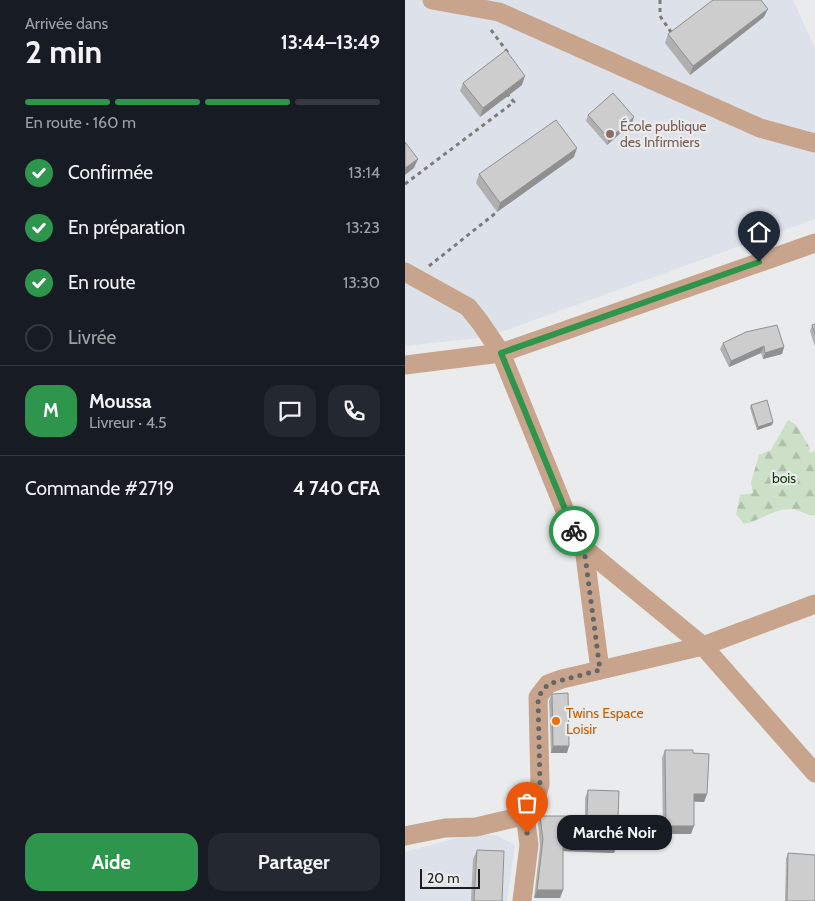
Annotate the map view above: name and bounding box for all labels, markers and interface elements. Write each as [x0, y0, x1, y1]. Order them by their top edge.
text: Arrivée dans [25, 14, 108, 33]
text: 13:44–13:49 [281, 31, 380, 54]
text: 2 min [25, 32, 102, 71]
text: En route · 160 m [25, 113, 136, 132]
place label: École publique des Infirmiers [620, 117, 707, 151]
marker: École publique des Infirmiers [604, 128, 616, 140]
icon: check [25, 159, 53, 187]
text: Confirmée [68, 161, 153, 184]
text: 13:14 [348, 163, 380, 182]
pin [738, 211, 780, 262]
icon: check [25, 214, 53, 242]
text: En préparation [68, 216, 185, 239]
text: 13:23 [346, 218, 380, 237]
icon: home [745, 218, 773, 246]
icon: check [25, 269, 53, 297]
text: En route [68, 271, 135, 294]
text: 13:30 [343, 273, 380, 292]
text: Livrée [68, 326, 116, 349]
button: chat [264, 385, 316, 437]
button: phone [328, 385, 380, 437]
text: Moussa [89, 390, 151, 413]
text: M [43, 399, 59, 422]
text: Livreur · 4.5 [89, 413, 167, 432]
park label: bois [772, 469, 796, 487]
text: Commande #2719 [25, 477, 174, 500]
text: 4 740 CFA [293, 477, 380, 500]
courier [549, 506, 599, 556]
icon: bike [560, 517, 588, 545]
place label: Twins Espace Loisir [566, 704, 644, 738]
marker: Twins Espace Loisir [550, 715, 562, 727]
pin [506, 782, 548, 833]
icon: bag [513, 789, 541, 817]
callout: Marché Noir [557, 816, 672, 850]
text: Marché Noir [573, 823, 656, 842]
button: Aide [25, 833, 198, 891]
button: Partager [208, 833, 380, 891]
scale bar [420, 866, 480, 889]
text: 20 m [427, 869, 460, 887]

